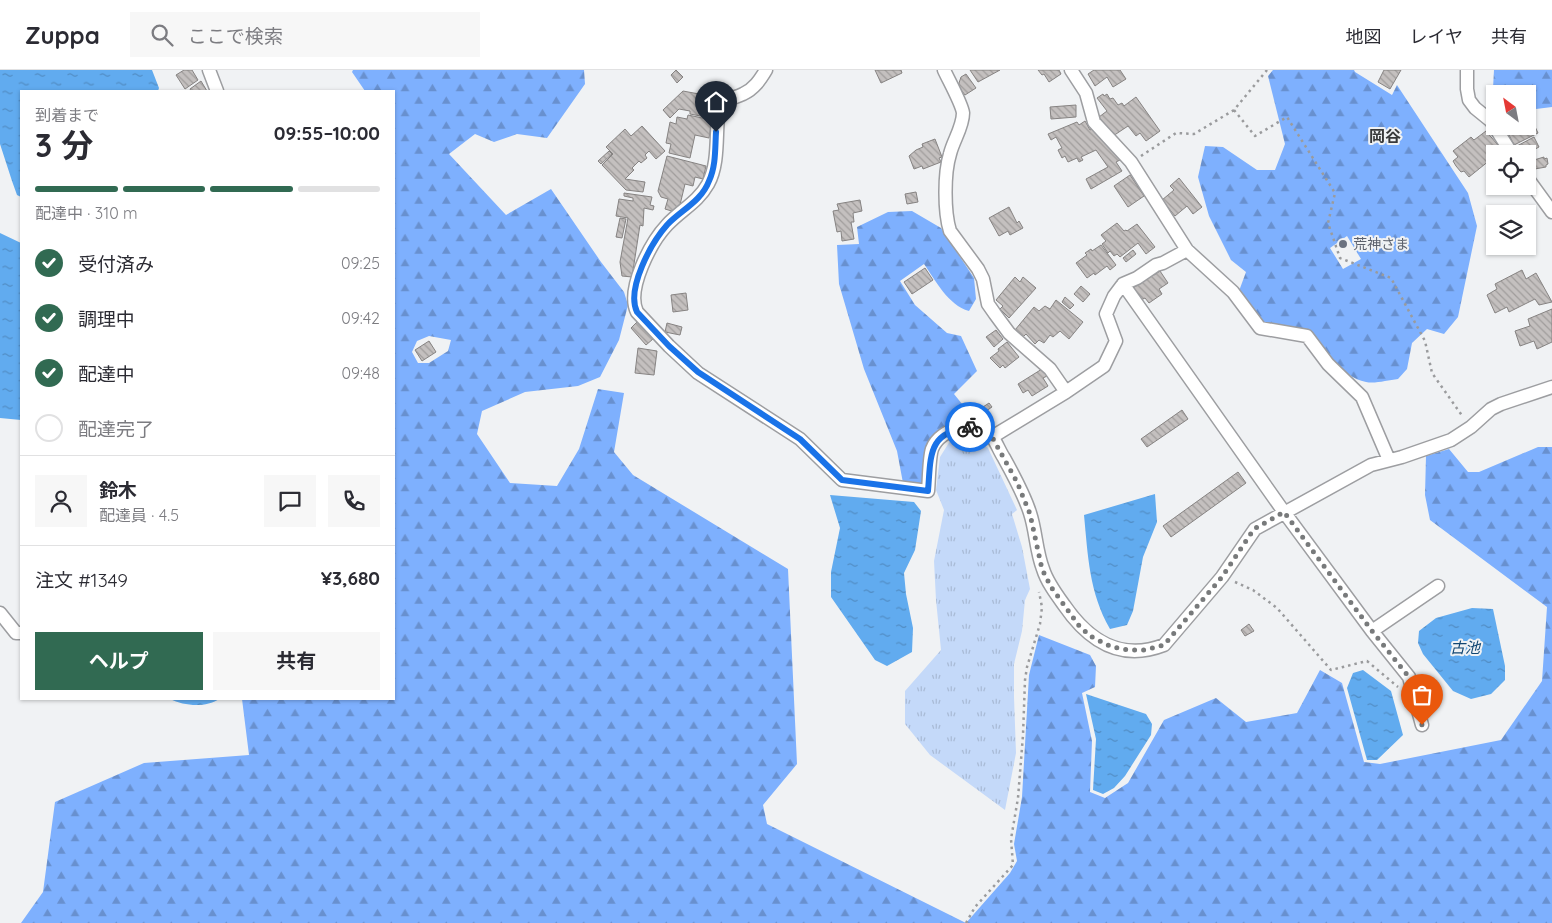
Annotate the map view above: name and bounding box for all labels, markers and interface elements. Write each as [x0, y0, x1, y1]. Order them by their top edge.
search box [130, 12, 480, 57]
text: Zuppa [25, 20, 100, 50]
icon: search [148, 21, 176, 49]
text: ここで検索 [188, 24, 283, 48]
text: 地図 [1346, 25, 1382, 48]
text: レイヤ [1410, 25, 1463, 48]
text: 共有 [1491, 25, 1527, 48]
pin [695, 81, 737, 132]
north arrow [1486, 85, 1536, 135]
map controls [1486, 85, 1536, 255]
icon: home [702, 88, 730, 116]
text: 到着まで [35, 105, 99, 125]
text: 09:55–10:00 [274, 121, 380, 145]
text: 3 分 [35, 125, 93, 165]
district label: 岡谷 [1369, 126, 1401, 146]
button: locate [1486, 145, 1536, 195]
text: 配達中 · 310 m [35, 203, 138, 223]
button: layers [1486, 205, 1536, 255]
place label: 荒神さま [1353, 235, 1409, 253]
marker: 荒神さま [1337, 238, 1349, 250]
icon: check [35, 249, 63, 277]
text: 受付済み [78, 252, 154, 276]
text: 09:25 [341, 253, 380, 273]
icon: check [35, 304, 63, 332]
text: 調理中 [78, 307, 135, 331]
text: 09:42 [341, 308, 380, 328]
icon: check [35, 359, 63, 387]
text: 配達中 [78, 362, 135, 386]
text: 09:48 [341, 363, 380, 383]
courier [945, 402, 995, 452]
icon: bike [956, 413, 984, 441]
text: 配達完了 [78, 417, 154, 441]
button: person [35, 475, 87, 527]
button: chat [264, 475, 316, 527]
button: phone [328, 475, 380, 527]
text: 鈴木 [99, 478, 137, 502]
text: 配達員 · 4.5 [99, 505, 179, 525]
text: ¥3,680 [321, 566, 380, 590]
text: 注文 #1349 [35, 568, 128, 592]
button: ヘルプ [35, 632, 203, 690]
button: 共有 [213, 632, 380, 690]
water label: 古池 [1450, 638, 1482, 657]
pin [1401, 674, 1443, 725]
icon: bag [1408, 681, 1436, 709]

